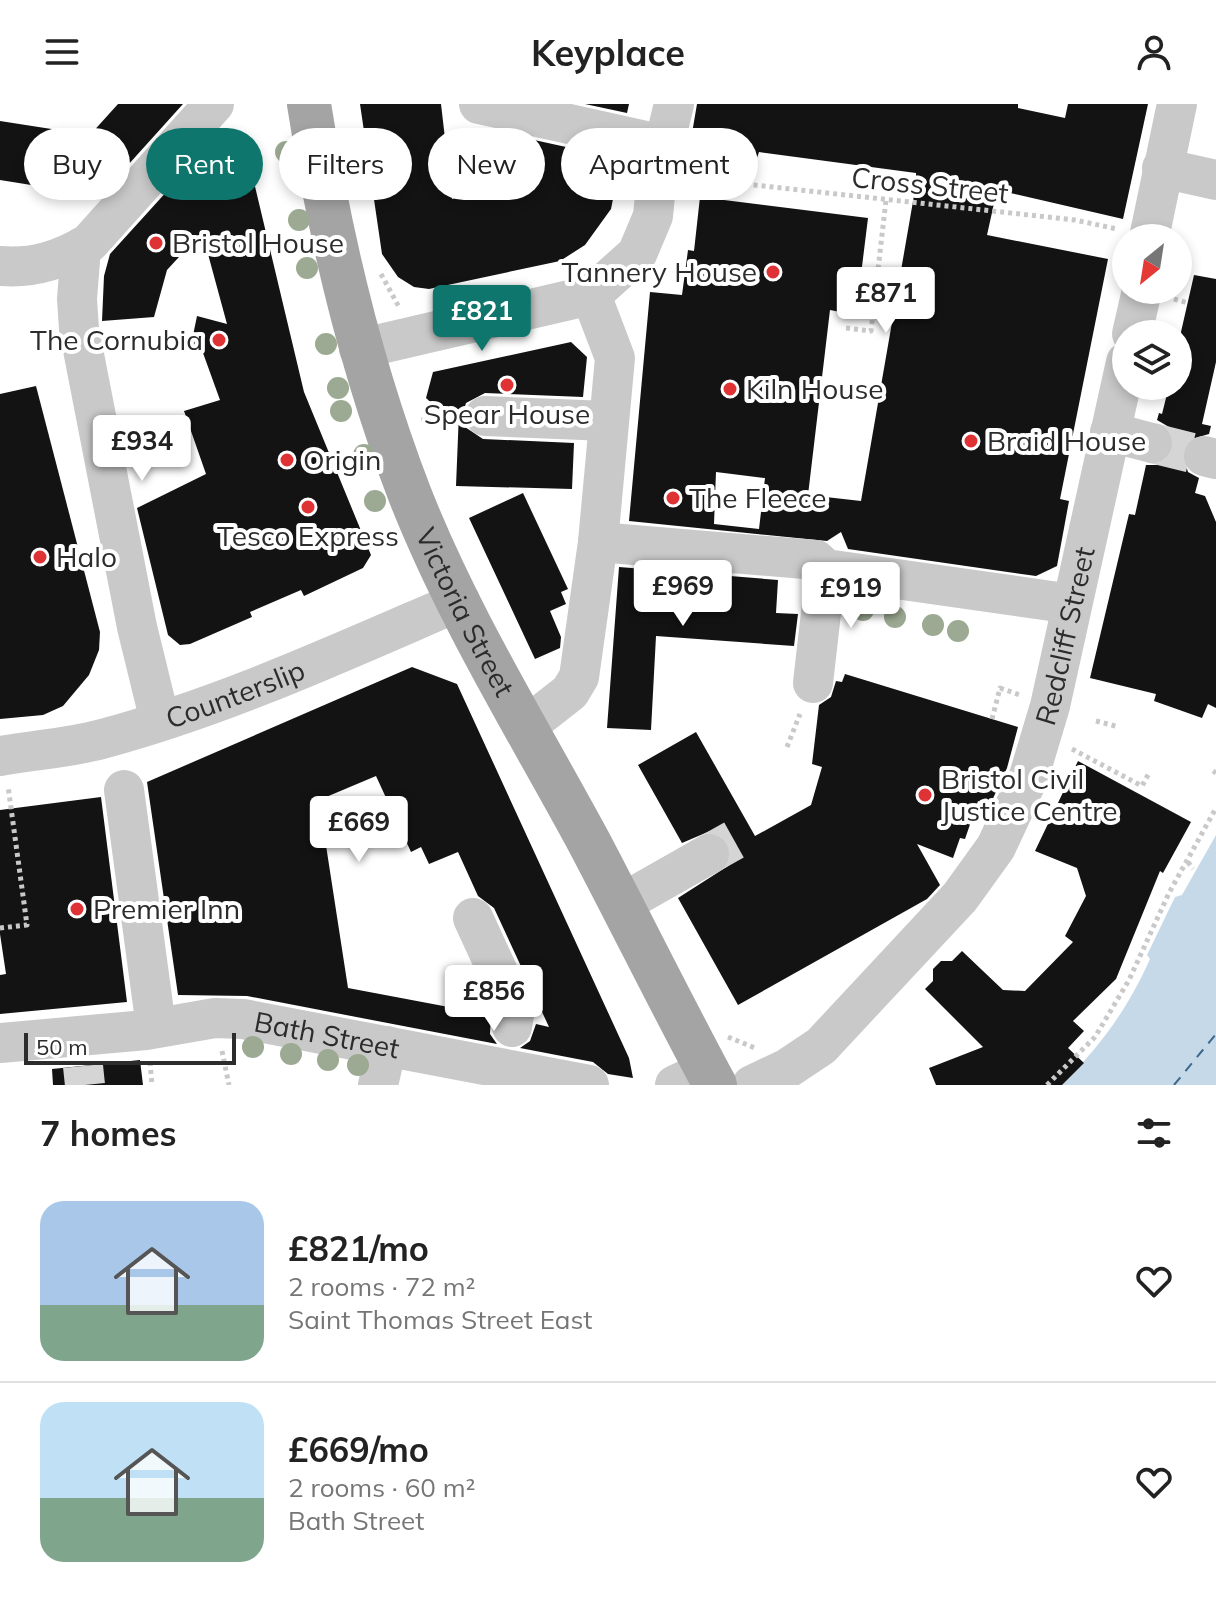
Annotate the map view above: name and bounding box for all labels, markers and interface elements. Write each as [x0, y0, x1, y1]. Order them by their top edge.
icon: menu [40, 30, 84, 74]
text: Keyplace [531, 30, 685, 75]
icon: person [1132, 30, 1176, 74]
chip: Buy [24, 128, 130, 200]
chip: Rent [146, 128, 263, 200]
chip: Filters [279, 128, 412, 200]
chip: New [428, 128, 545, 200]
chip: Apartment [561, 128, 758, 200]
street label: Cross Street [850, 159, 1010, 210]
north arrow [1112, 224, 1192, 304]
map controls [1112, 224, 1192, 400]
place label: Bristol House [172, 225, 344, 260]
marker: Bristol House [147, 234, 165, 252]
place label: Tannery House [561, 254, 757, 289]
marker: Tannery House [764, 263, 782, 281]
pin: £871 [839, 267, 933, 335]
text: £871 [855, 276, 917, 309]
pin: £821 [435, 285, 529, 353]
text: £821 [451, 294, 513, 327]
button: layers [1112, 320, 1192, 400]
place label: The Cornubia [30, 322, 203, 357]
marker: The Cornubia [210, 331, 228, 349]
place label: Kiln House [746, 371, 884, 406]
marker: Spear House [498, 376, 516, 394]
marker: Kiln House [721, 380, 739, 398]
place label: Spear House [424, 396, 590, 431]
pin: £934 [95, 415, 189, 483]
place label: Braid House [987, 423, 1146, 458]
text: £934 [111, 424, 173, 457]
marker: Braid House [962, 432, 980, 450]
place label: Origin [303, 442, 381, 477]
marker: Origin [278, 451, 296, 469]
place label: The Fleece [689, 480, 827, 515]
marker: The Fleece [664, 489, 682, 507]
marker: Tesco Express [299, 498, 317, 516]
place label: Tesco Express [217, 518, 399, 553]
street label: Victoria Street [409, 522, 523, 702]
place label: Halo [56, 539, 117, 574]
street label: Redcliff Street [1027, 543, 1102, 729]
marker: Halo [31, 548, 49, 566]
pin: £969 [636, 560, 730, 628]
pin: £919 [804, 562, 898, 630]
text: £969 [652, 569, 714, 602]
text: £919 [820, 571, 882, 604]
street label: Counterslip [161, 652, 310, 736]
place label: Bristol Civil Justice Centre [941, 761, 1118, 828]
marker: Bristol Civil Justice Centre [916, 786, 934, 804]
pin: £669 [312, 796, 406, 864]
text: £669 [328, 805, 390, 838]
place label: Premier Inn [93, 891, 240, 926]
marker: Premier Inn [68, 900, 86, 918]
pin: £856 [447, 965, 541, 1033]
text: £856 [463, 974, 525, 1007]
street label: Bath Street [252, 1004, 403, 1065]
scale bar [24, 1029, 236, 1065]
text: 50 m [36, 1033, 87, 1061]
icon: filters [1132, 1111, 1176, 1155]
text: 7 homes [40, 1112, 177, 1155]
text: £821/mo [288, 1227, 429, 1270]
icon: home [104, 1233, 200, 1329]
icon: heart [1132, 1259, 1176, 1303]
text: 2 rooms · 72 m² [288, 1270, 475, 1303]
text: Saint Thomas Street East [288, 1303, 592, 1336]
text: £669/mo [288, 1428, 429, 1471]
icon: home [104, 1434, 200, 1530]
icon: heart [1132, 1460, 1176, 1504]
text: 2 rooms · 60 m² [288, 1471, 475, 1504]
text: Bath Street [288, 1504, 424, 1537]

